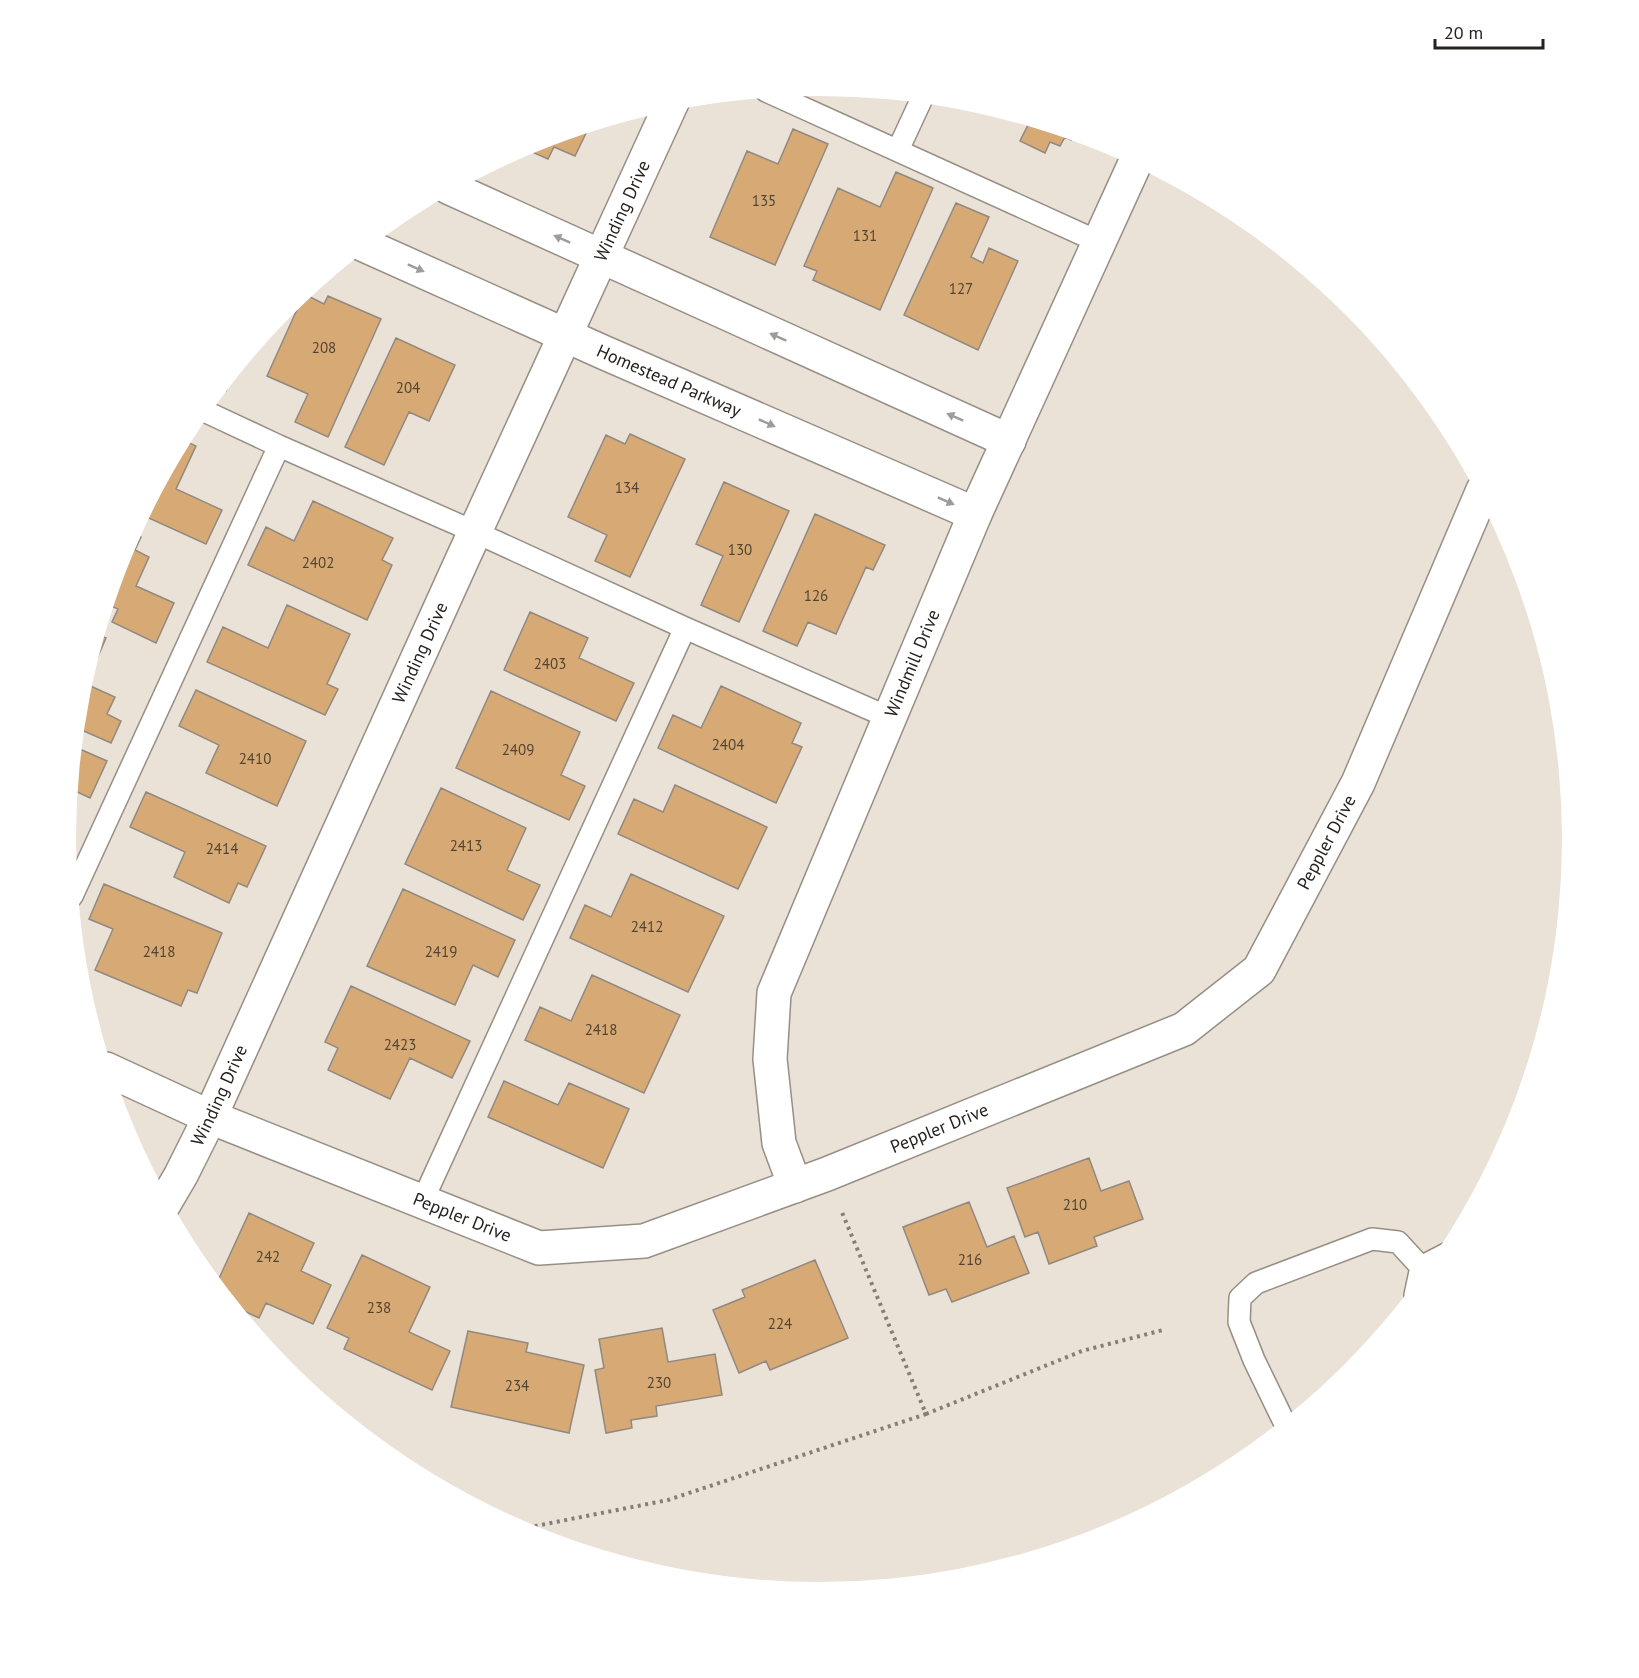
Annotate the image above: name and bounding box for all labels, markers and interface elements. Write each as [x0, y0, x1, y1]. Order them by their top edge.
scale bar [1435, 12, 1543, 50]
text: 20 m [1444, 21, 1483, 44]
street label: Winding Drive [589, 156, 655, 265]
house number: 135 [752, 191, 776, 210]
house number: 131 [853, 226, 877, 245]
one-way arrow [552, 234, 570, 244]
one-way arrow [407, 263, 425, 273]
house number: 127 [949, 279, 973, 298]
one-way arrow [768, 332, 786, 342]
house number: 208 [312, 338, 336, 357]
street label: Homestead Parkway [593, 339, 745, 422]
house number: 204 [396, 378, 420, 397]
one-way arrow [947, 413, 964, 422]
one-way arrow [758, 419, 775, 428]
house number: 134 [615, 478, 639, 497]
one-way arrow [937, 497, 954, 506]
house number: 130 [728, 540, 752, 559]
house number: 2402 [302, 553, 334, 572]
house number: 126 [804, 586, 828, 605]
street label: Winding Drive [387, 598, 452, 707]
street label: Windmill Drive [879, 606, 945, 720]
house number: 2403 [534, 654, 566, 673]
house number: 2404 [712, 735, 744, 754]
house number: 2409 [502, 740, 534, 759]
house number: 2410 [239, 749, 271, 768]
street label: Peppler Drive [1292, 791, 1361, 893]
house number: 2413 [450, 836, 482, 855]
house number: 2414 [206, 839, 238, 858]
house number: 2412 [631, 917, 663, 936]
house number: 2418 [143, 942, 175, 961]
house number: 2419 [425, 942, 457, 961]
house number: 2418 [585, 1020, 617, 1039]
house number: 2423 [384, 1035, 416, 1054]
street label: Winding Drive [185, 1041, 252, 1150]
street label: Peppler Drive [887, 1098, 992, 1158]
street label: Peppler Drive [410, 1187, 515, 1247]
house number: 210 [1063, 1195, 1087, 1214]
house number: 242 [256, 1247, 280, 1266]
house number: 216 [958, 1250, 982, 1269]
house number: 238 [367, 1298, 391, 1317]
house number: 224 [768, 1314, 792, 1333]
house number: 230 [647, 1373, 671, 1392]
house number: 234 [505, 1376, 529, 1395]

